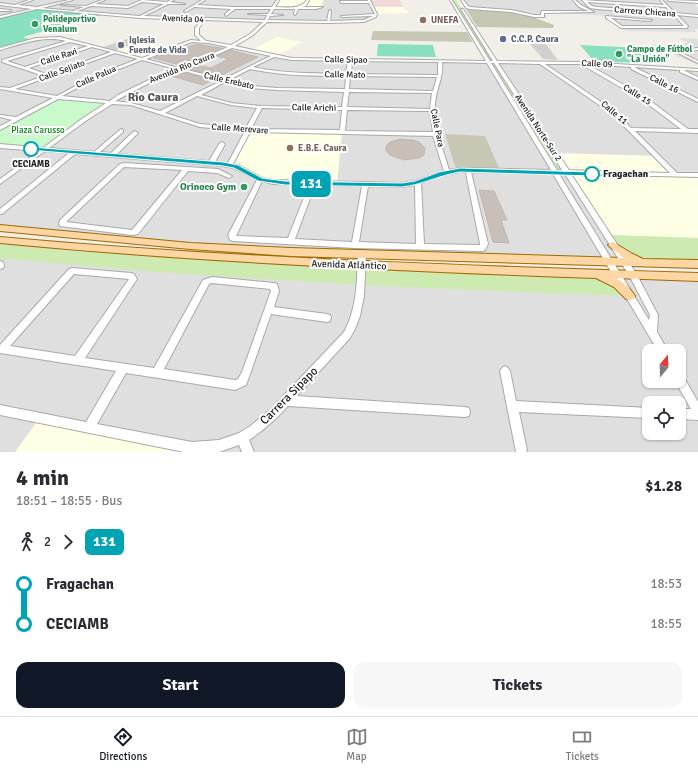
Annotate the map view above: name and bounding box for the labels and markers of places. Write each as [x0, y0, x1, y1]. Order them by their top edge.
place label: Polideportivo Venalum [43, 14, 96, 35]
marker: UNEFA [418, 15, 428, 25]
place label: UNEFA [431, 15, 459, 26]
marker: Polideportivo Venalum [30, 19, 40, 29]
marker: C.C.P. Caura [498, 34, 508, 44]
place label: C.C.P. Caura [511, 34, 559, 45]
place label: Iglesia Fuente de Vida [129, 35, 187, 56]
marker: Iglesia Fuente de Vida [116, 40, 126, 50]
place label: Campo de Fútbol "La Unión" [627, 44, 693, 65]
marker: Campo de Fútbol "La Unión" [614, 49, 624, 59]
marker: CECIAMB [23, 141, 39, 157]
marker: E.B.E. Caura [285, 143, 295, 153]
place label: E.B.E. Caura [298, 143, 347, 154]
place label: CECIAMB [12, 159, 50, 170]
marker: Fragachan [584, 166, 600, 182]
place label: Fragachan [603, 168, 649, 180]
place label: Orinoco Gym [180, 181, 236, 193]
marker: Orinoco Gym [239, 182, 249, 192]

